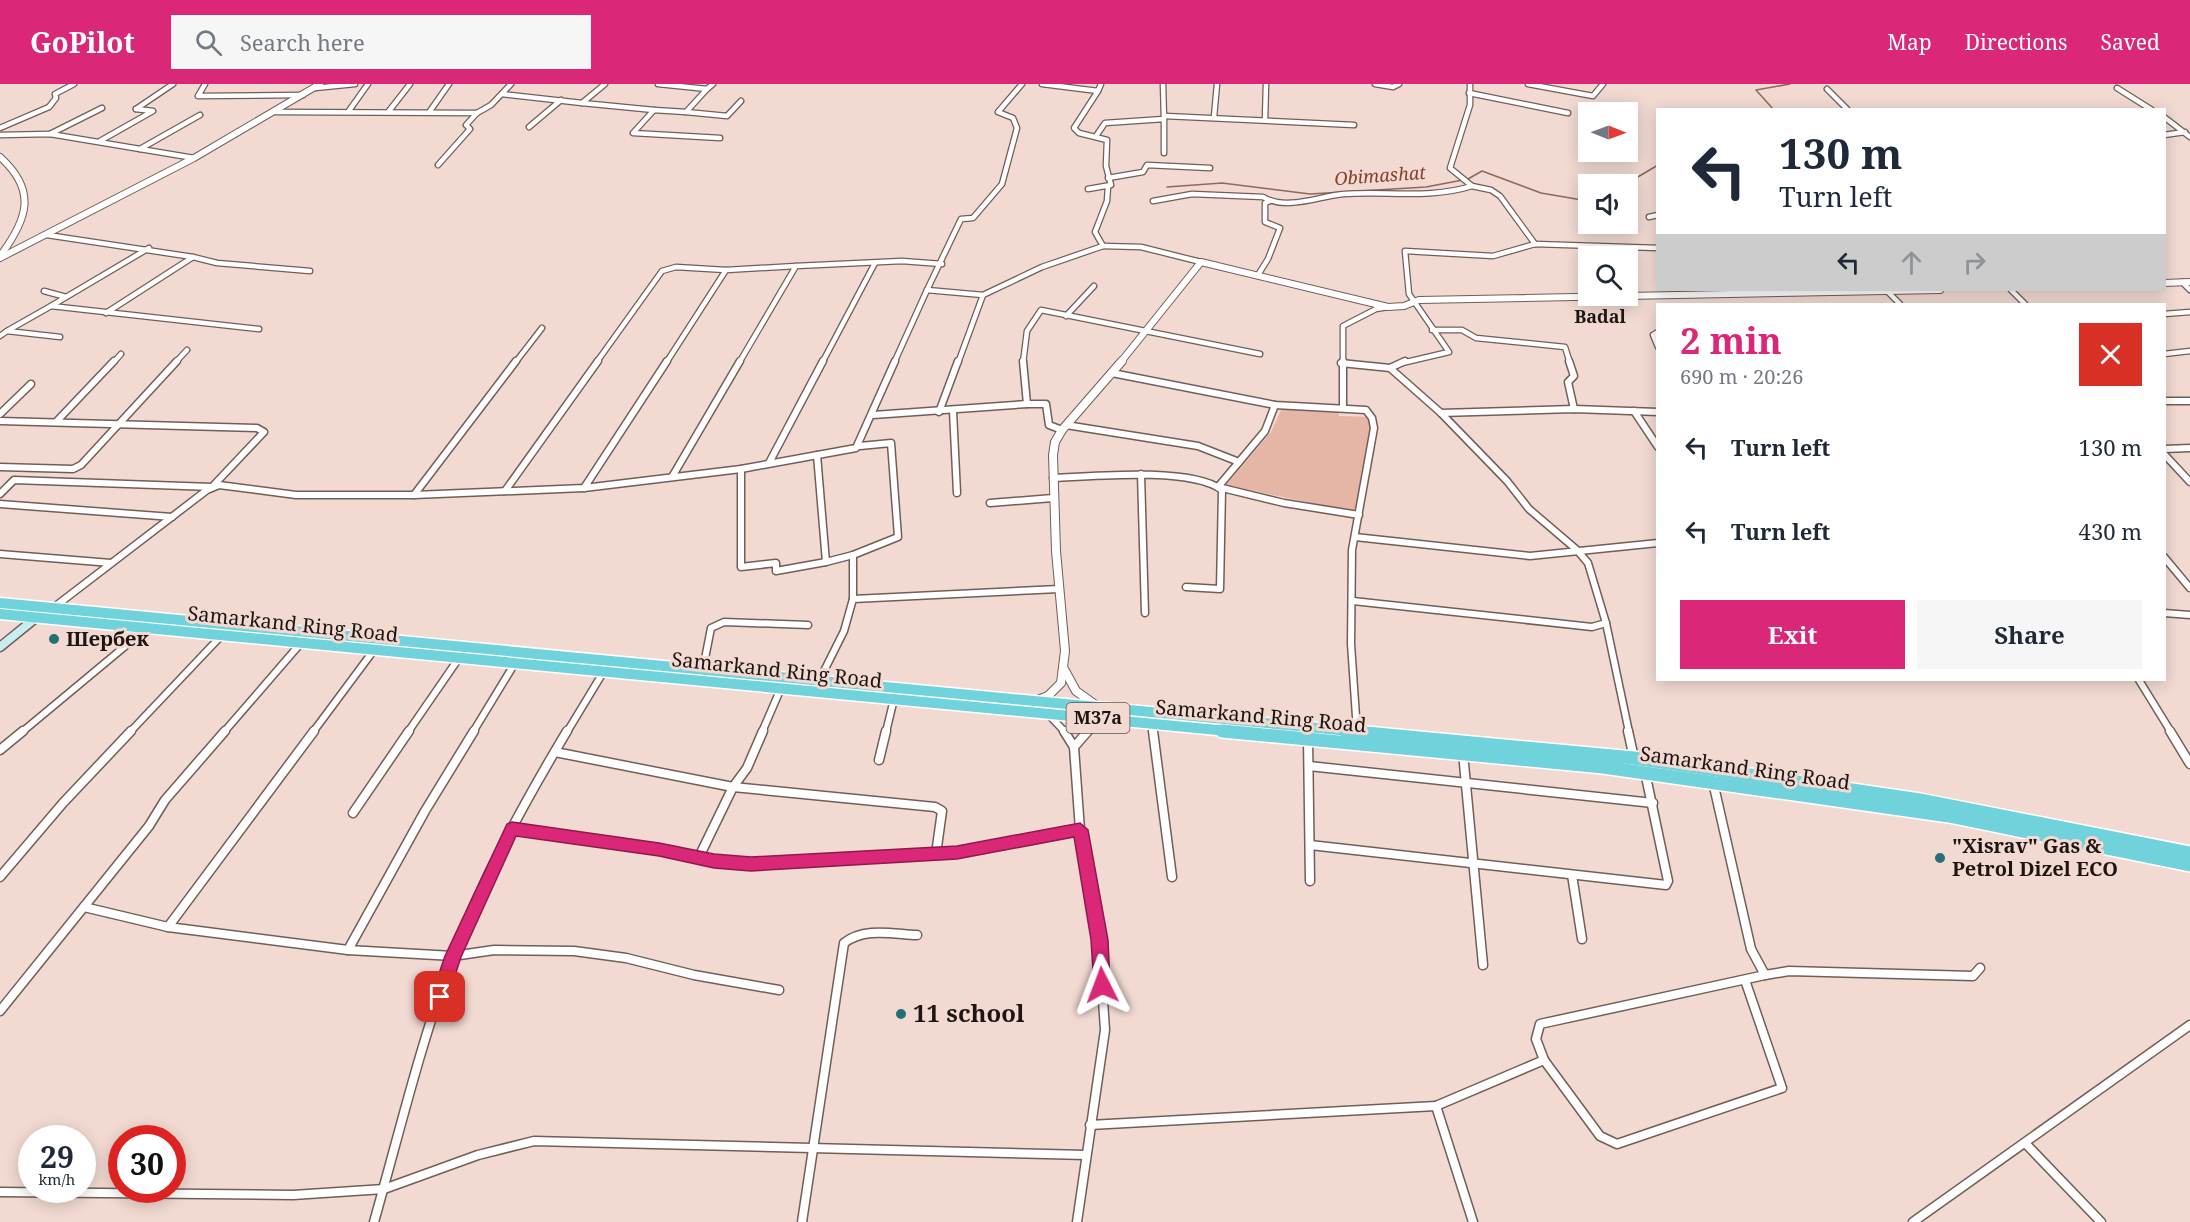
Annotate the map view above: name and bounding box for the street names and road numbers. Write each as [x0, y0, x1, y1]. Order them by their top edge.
street label: Samarkand Ring Road [186, 599, 400, 648]
street label: Samarkand Ring Road [670, 645, 884, 694]
street label: Samarkand Ring Road [1154, 693, 1368, 738]
road number: M37a [1066, 703, 1130, 733]
street label: Samarkand Ring Road [1638, 739, 1852, 796]

